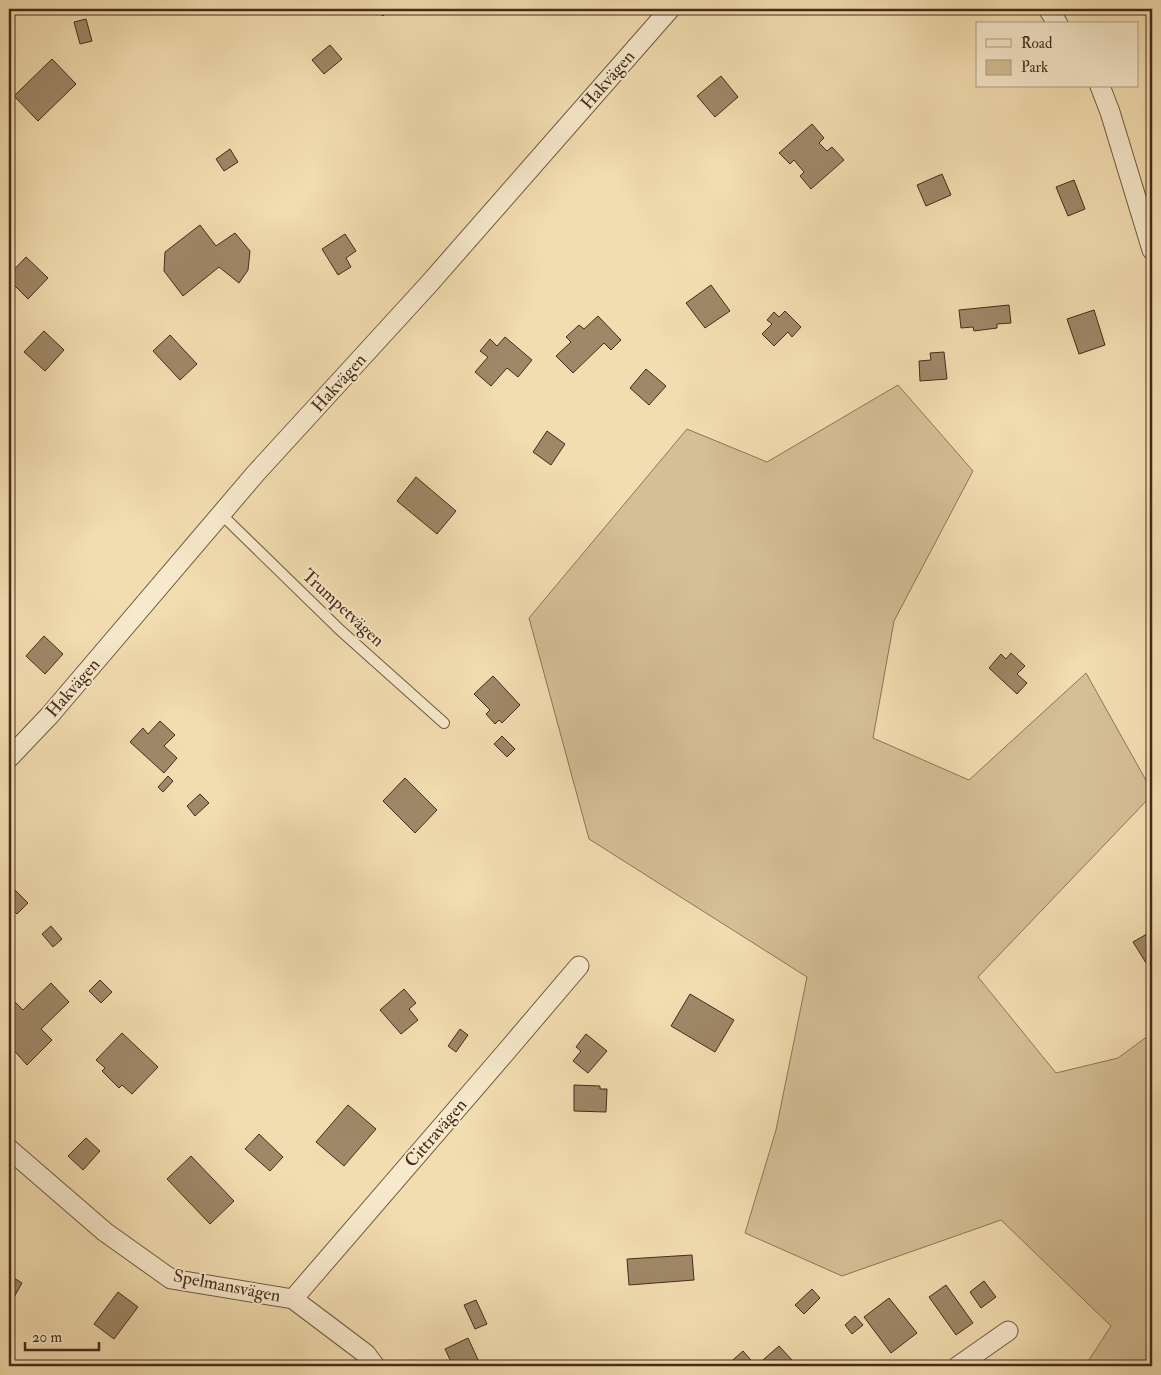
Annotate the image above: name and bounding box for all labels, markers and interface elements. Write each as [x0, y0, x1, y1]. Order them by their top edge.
legend [976, 22, 1138, 88]
text: Road [1021, 34, 1053, 53]
street label: Hakvägen [576, 45, 640, 115]
text: Park [1021, 58, 1048, 77]
street label: Hakvägen [307, 349, 371, 417]
street label: Trumpetvägen [297, 564, 389, 652]
street label: Hakvägen [41, 653, 105, 723]
street label: Cittravägen [400, 1094, 472, 1172]
street label: Spelmansvägen [171, 1264, 283, 1308]
scale bar [25, 1320, 99, 1352]
text: 20 m [32, 1328, 62, 1347]

